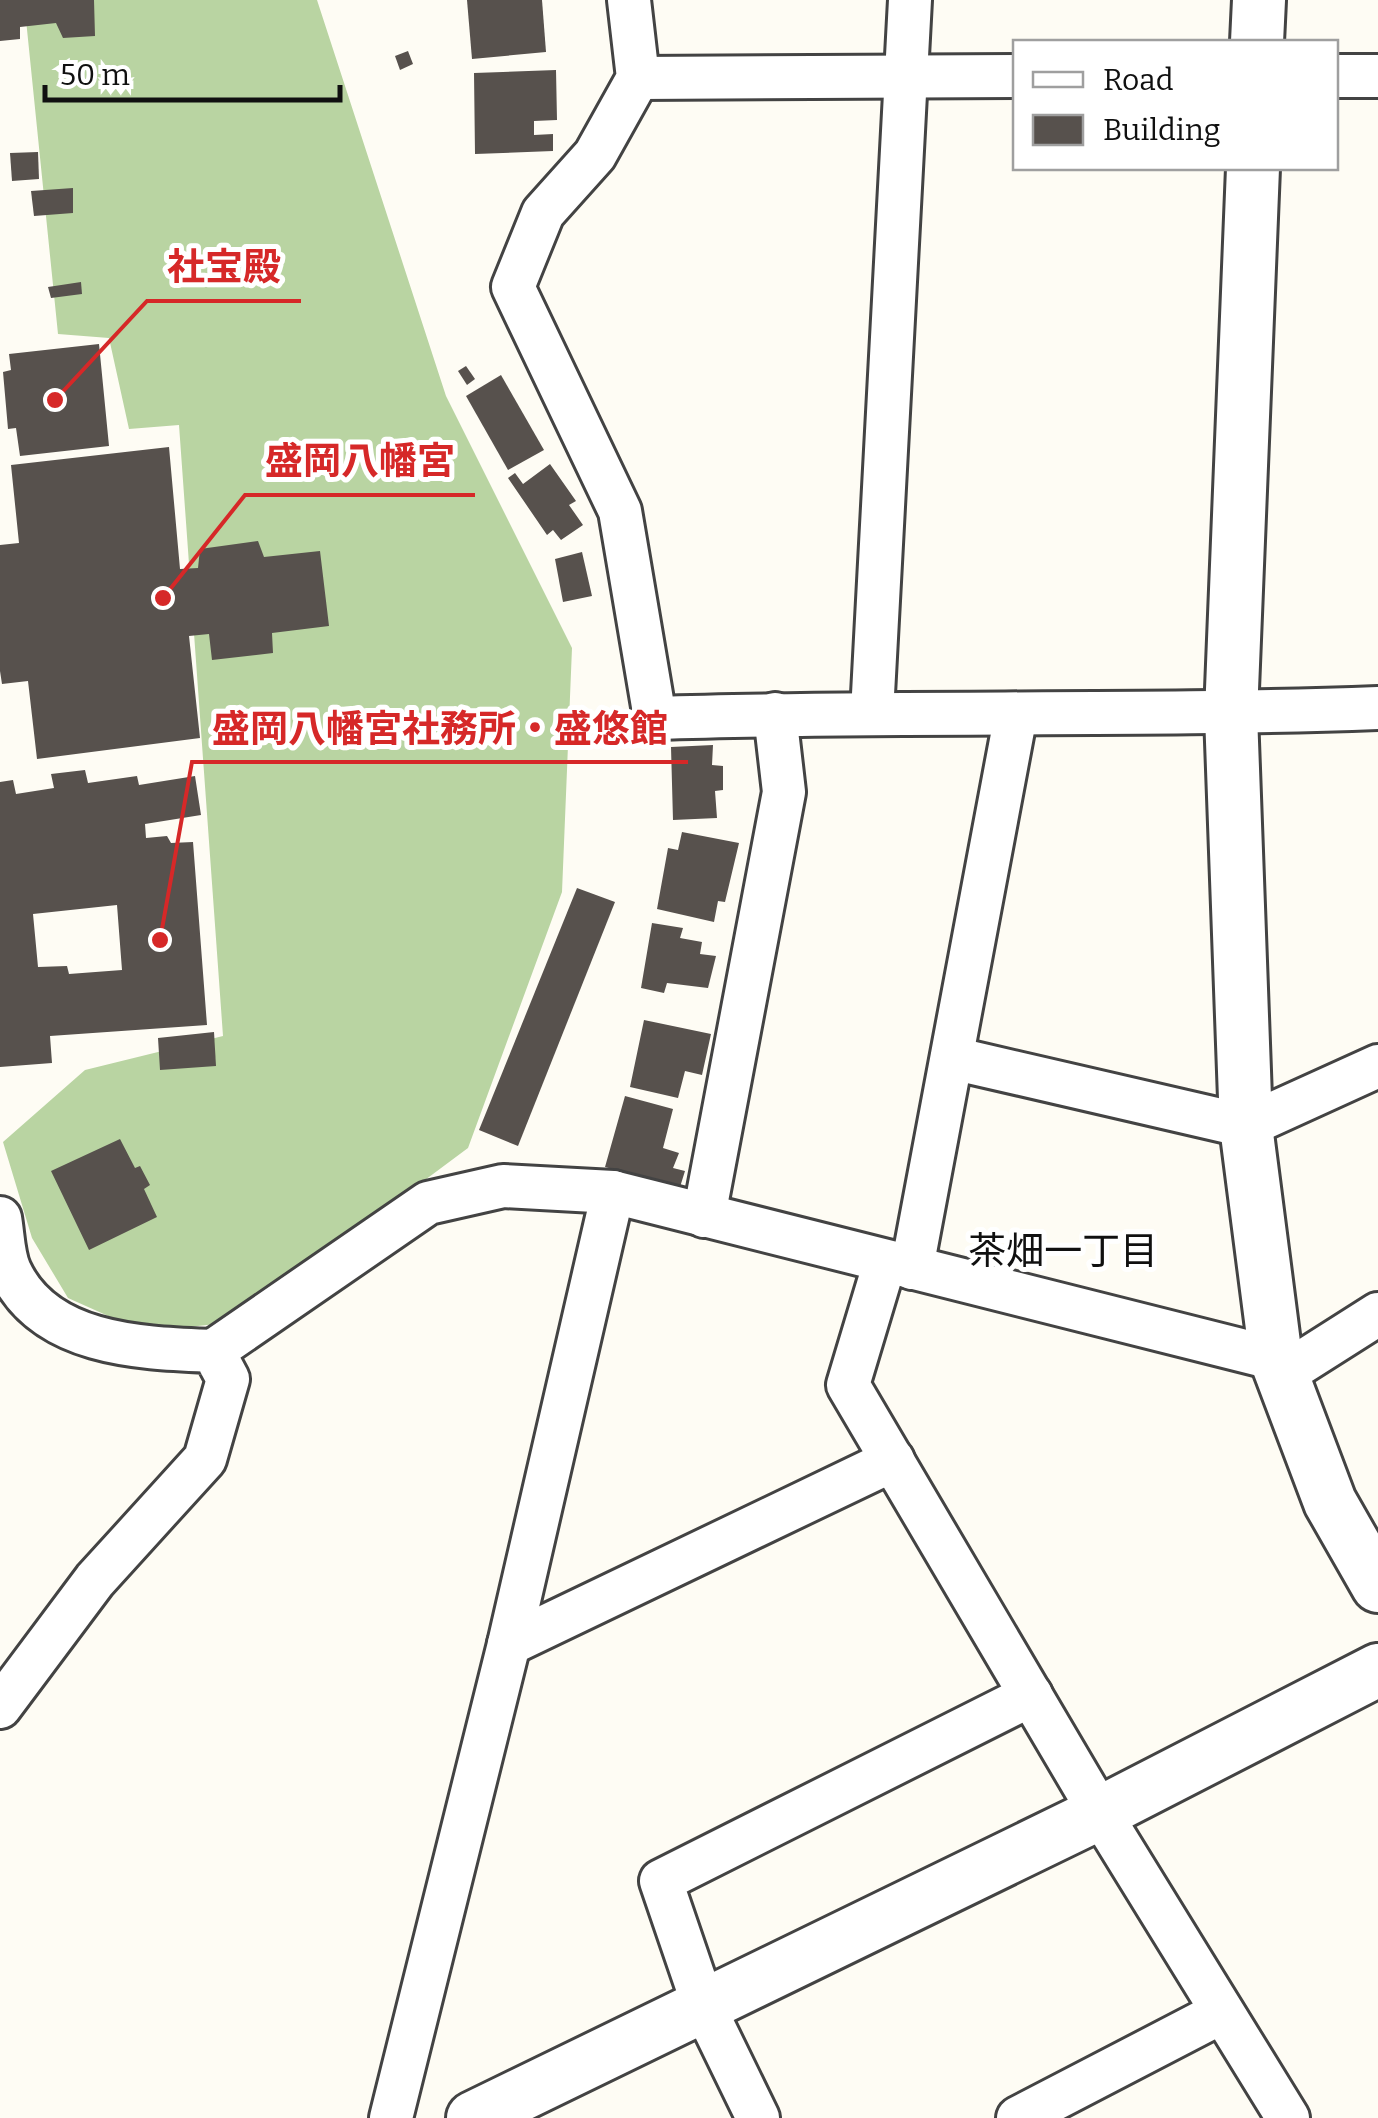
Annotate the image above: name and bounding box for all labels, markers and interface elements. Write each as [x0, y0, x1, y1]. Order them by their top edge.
scale bar [45, 40, 340, 102]
legend [1013, 40, 1338, 170]
text: 50 m [60, 57, 130, 93]
text: Road [1103, 62, 1174, 98]
text: Building [1103, 112, 1221, 148]
callout: 社宝殿 [147, 233, 301, 301]
text: 社宝殿 [167, 244, 281, 290]
callout: 盛岡八幡宮 [245, 427, 475, 495]
text: 盛岡八幡宮 [265, 438, 455, 484]
callout: 盛岡八幡宮社務所・盛悠館 [192, 694, 688, 762]
text: 盛岡八幡宮社務所・盛悠館 [212, 706, 668, 752]
district label: 茶畑一丁目 [968, 1228, 1158, 1274]

